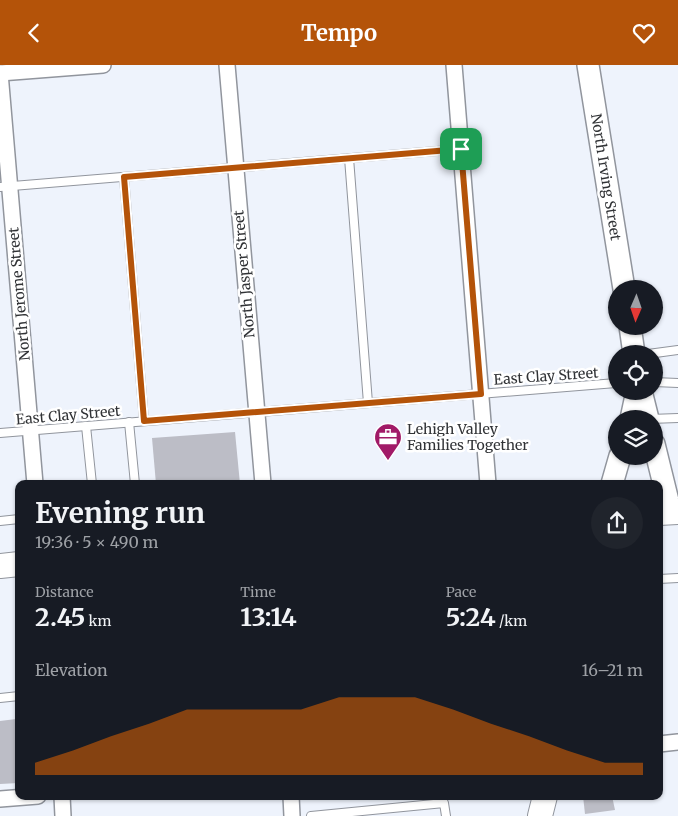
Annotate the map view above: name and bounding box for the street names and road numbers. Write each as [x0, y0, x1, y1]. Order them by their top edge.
street label: North Irving Street [587, 112, 625, 242]
street label: North Jasper Street [229, 209, 259, 339]
street label: North Jerome Street [4, 226, 34, 361]
street label: East Clay Street [493, 363, 599, 389]
street label: East Clay Street [15, 401, 122, 429]

